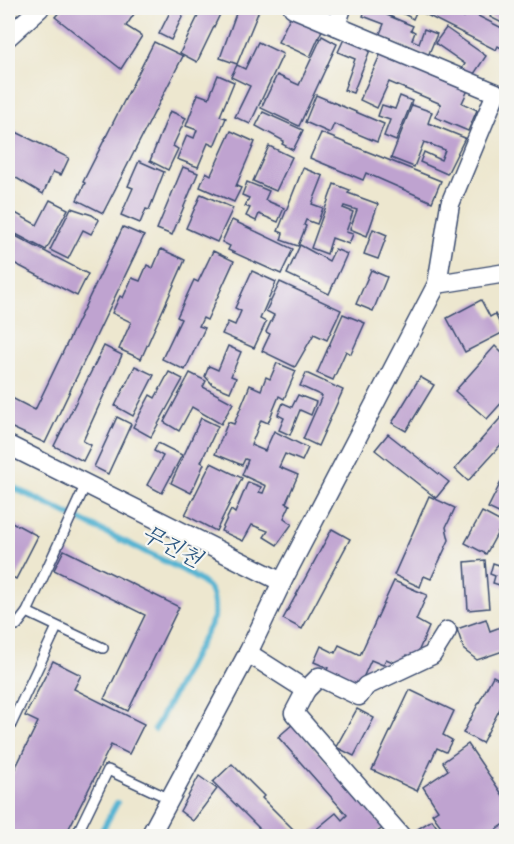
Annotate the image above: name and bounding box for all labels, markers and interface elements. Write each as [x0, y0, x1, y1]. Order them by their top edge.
water label: 무진천 [135, 520, 208, 578]

